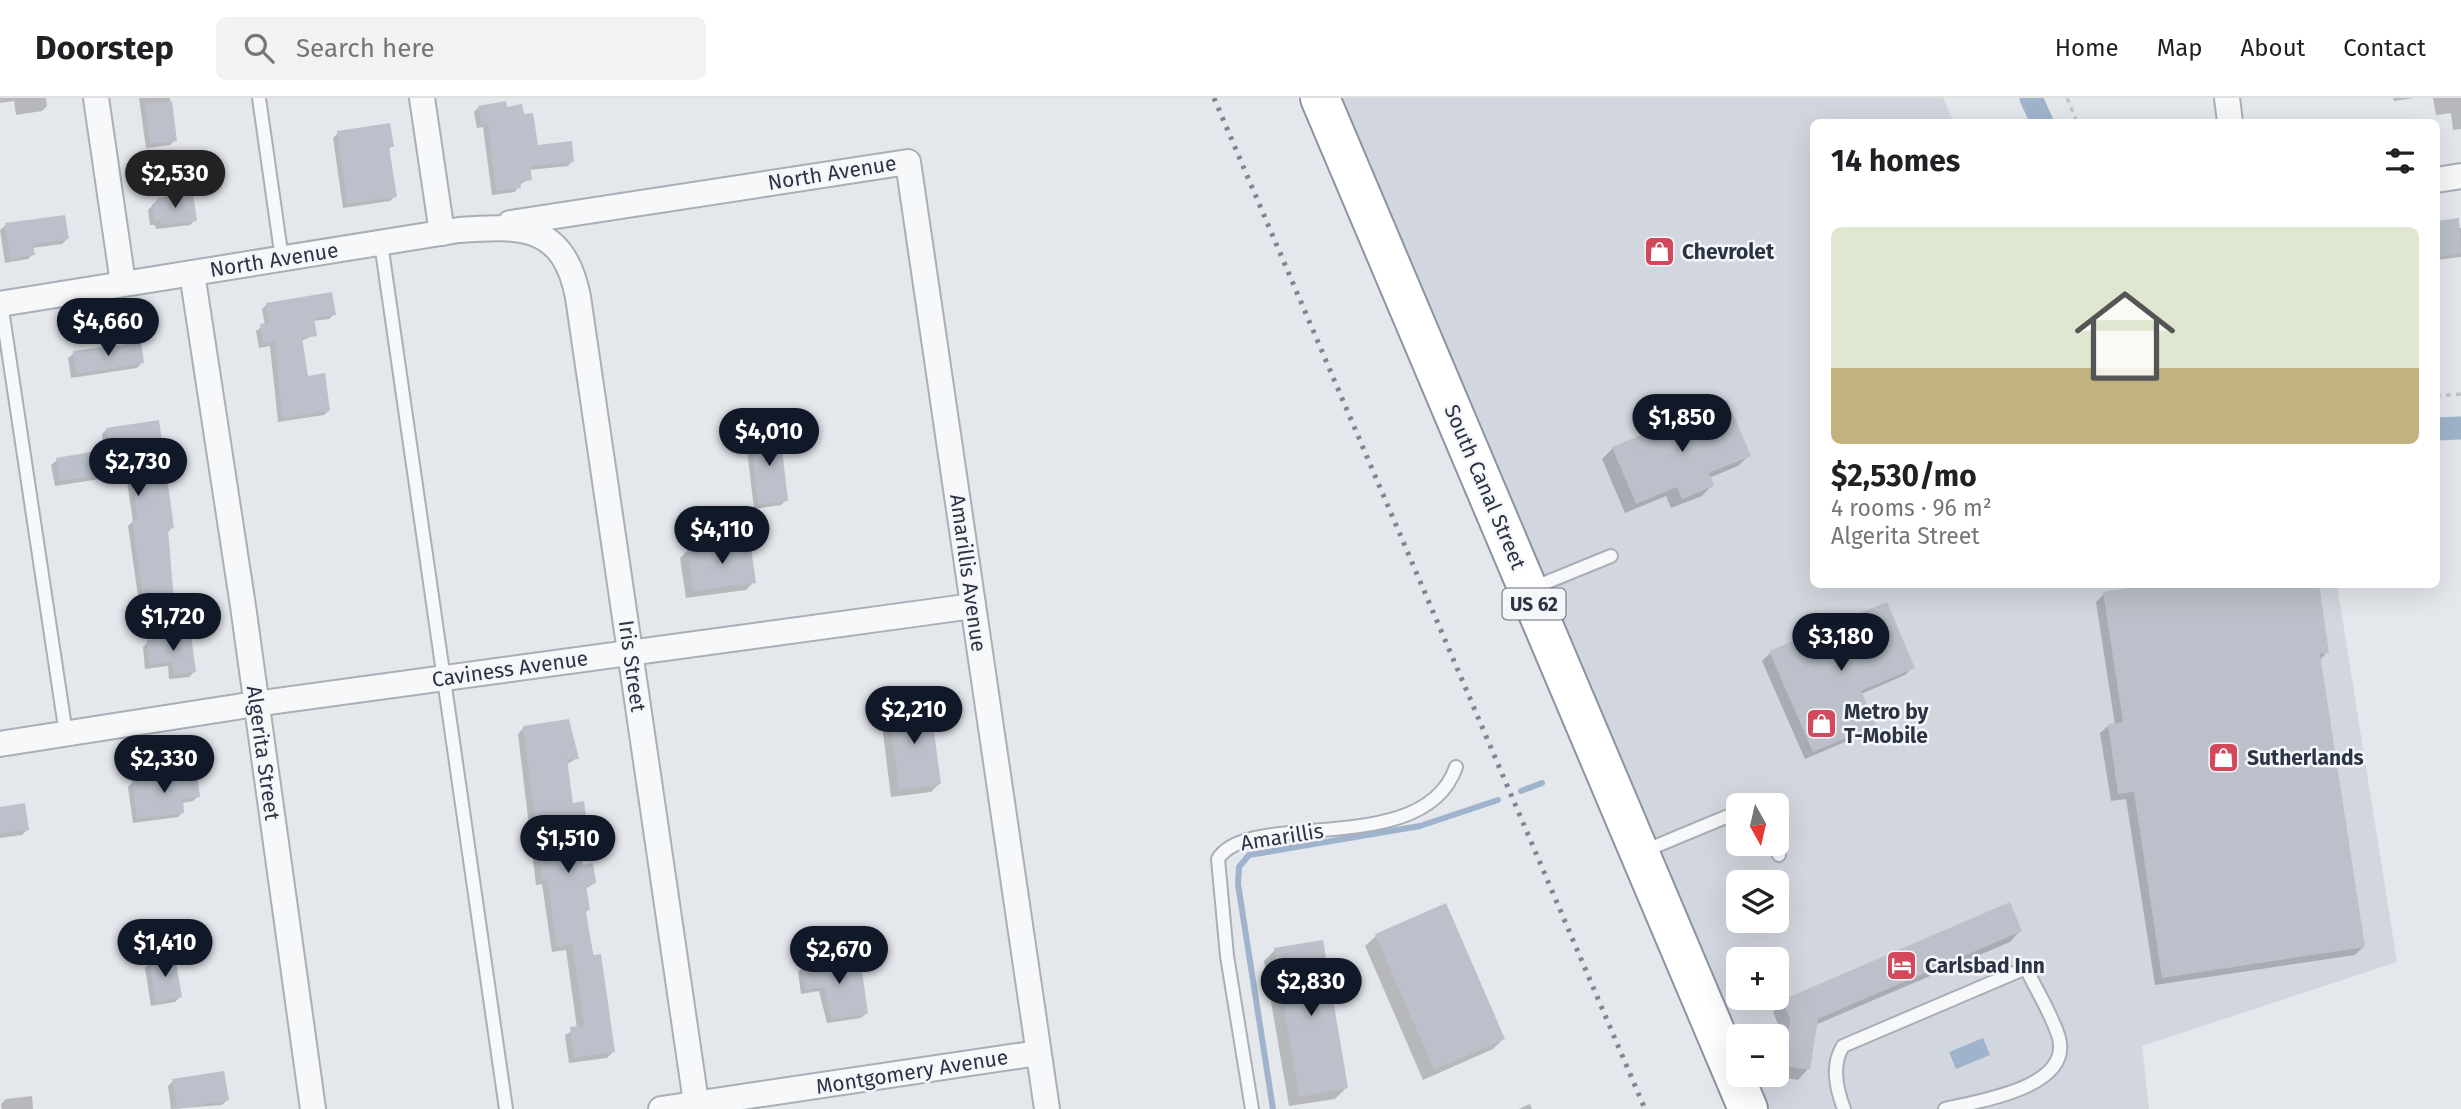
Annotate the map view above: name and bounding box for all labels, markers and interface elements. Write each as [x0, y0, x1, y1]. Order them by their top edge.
search box [216, 17, 706, 80]
text: Doorstep [35, 28, 174, 68]
icon: search [240, 29, 278, 67]
text: Search here [296, 33, 435, 64]
text: Home [2055, 34, 2119, 62]
text: Map [2157, 34, 2203, 62]
text: About [2241, 34, 2305, 62]
text: Contact [2343, 34, 2426, 62]
icon: filters [2381, 142, 2419, 180]
text: 14 homes [1831, 143, 1960, 179]
pin: $2,530 [118, 150, 232, 210]
street label: North Avenue [766, 150, 898, 196]
text: $2,530 [141, 159, 209, 187]
shop icon: Chevrolet [1642, 235, 1676, 269]
street label: North Avenue [208, 237, 340, 283]
place label: Chevrolet [1682, 239, 1775, 265]
icon: home [2062, 273, 2188, 399]
pin: $4,660 [51, 299, 165, 358]
text: $4,660 [73, 307, 143, 335]
pin: $1,850 [1625, 394, 1739, 454]
street label: South Canal Street [1439, 401, 1532, 574]
text: $1,850 [1648, 403, 1716, 431]
pin: $4,010 [712, 408, 826, 468]
text: $4,010 [735, 417, 803, 445]
pin: $2,730 [81, 438, 195, 498]
text: $2,730 [105, 447, 171, 475]
text: $2,530/mo [1831, 458, 1977, 494]
street label: Amarillis Avenue [944, 493, 992, 653]
text: 4 rooms · 96 m² [1831, 494, 1992, 522]
pin: $4,110 [665, 506, 779, 566]
text: $4,110 [690, 515, 754, 543]
text: Algerita Street [1831, 522, 1980, 550]
road number: US 62 [1502, 589, 1566, 620]
pin: $1,720 [116, 594, 230, 653]
text: $1,720 [141, 602, 205, 630]
pin: $3,180 [1784, 614, 1898, 673]
street label: Iris Street [613, 618, 651, 714]
text: $3,180 [1808, 622, 1874, 650]
street label: Caviness Avenue [430, 645, 590, 693]
street label: Algerita Street [241, 684, 285, 822]
pin: $2,210 [857, 686, 971, 746]
text: $2,210 [881, 695, 947, 723]
place label: Metro by T-Mobile [1844, 699, 1929, 749]
shop icon: Metro by T-Mobile [1804, 707, 1838, 741]
pin: $2,330 [107, 736, 221, 795]
shop icon: Sutherlands [2207, 741, 2241, 775]
text: $2,330 [130, 744, 198, 772]
place label: Sutherlands [2247, 745, 2364, 771]
north arrow [1726, 793, 1788, 856]
map controls [1726, 793, 1789, 1087]
pin: $1,510 [511, 816, 625, 875]
street label: Amarillis [1239, 818, 1325, 856]
text: $1,510 [536, 824, 600, 852]
button: layers [1726, 870, 1789, 933]
pin: $1,410 [108, 920, 222, 979]
pin: $2,670 [782, 926, 896, 986]
text: $1,410 [134, 928, 196, 956]
text: $2,670 [806, 935, 872, 963]
button: + [1726, 947, 1789, 1010]
hotel icon: Carlsbad Inn [1885, 949, 1919, 983]
place label: Carlsbad Inn [1925, 953, 2045, 979]
pin: $2,830 [1254, 958, 1368, 1018]
text: $2,830 [1277, 967, 1345, 995]
button: − [1726, 1024, 1789, 1087]
street label: Montgomery Avenue [814, 1044, 1010, 1100]

